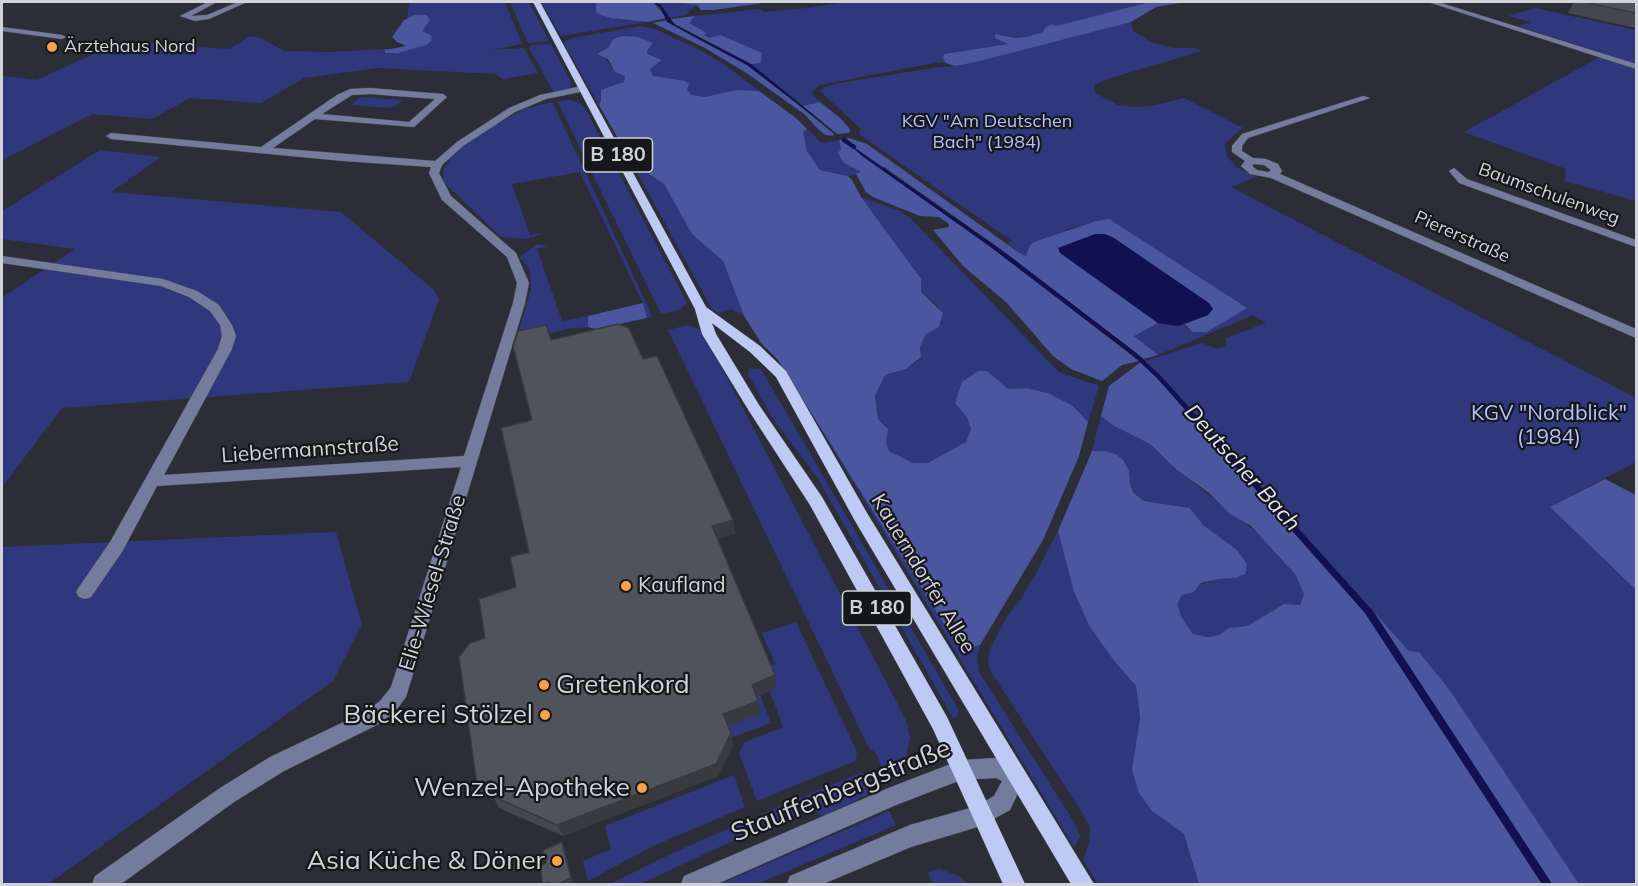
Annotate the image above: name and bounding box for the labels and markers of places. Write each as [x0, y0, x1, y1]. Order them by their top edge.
place label: Ärztehaus Nord [64, 36, 195, 58]
marker: Ärztehaus Nord [45, 40, 59, 54]
place label: Kaufland [638, 573, 726, 599]
marker: Kaufland [619, 579, 633, 593]
place label: Gretenkord [556, 669, 690, 701]
marker: Gretenkord [537, 678, 551, 692]
place label: Bäckerei Stölzel [344, 699, 533, 731]
marker: Bäckerei Stölzel [538, 708, 552, 722]
place label: Wenzel-Apotheke [414, 772, 630, 804]
marker: Wenzel-Apotheke [635, 781, 649, 795]
place label: Asia Küche & Döner [307, 845, 545, 877]
marker: Asia Küche & Döner [550, 854, 564, 868]

